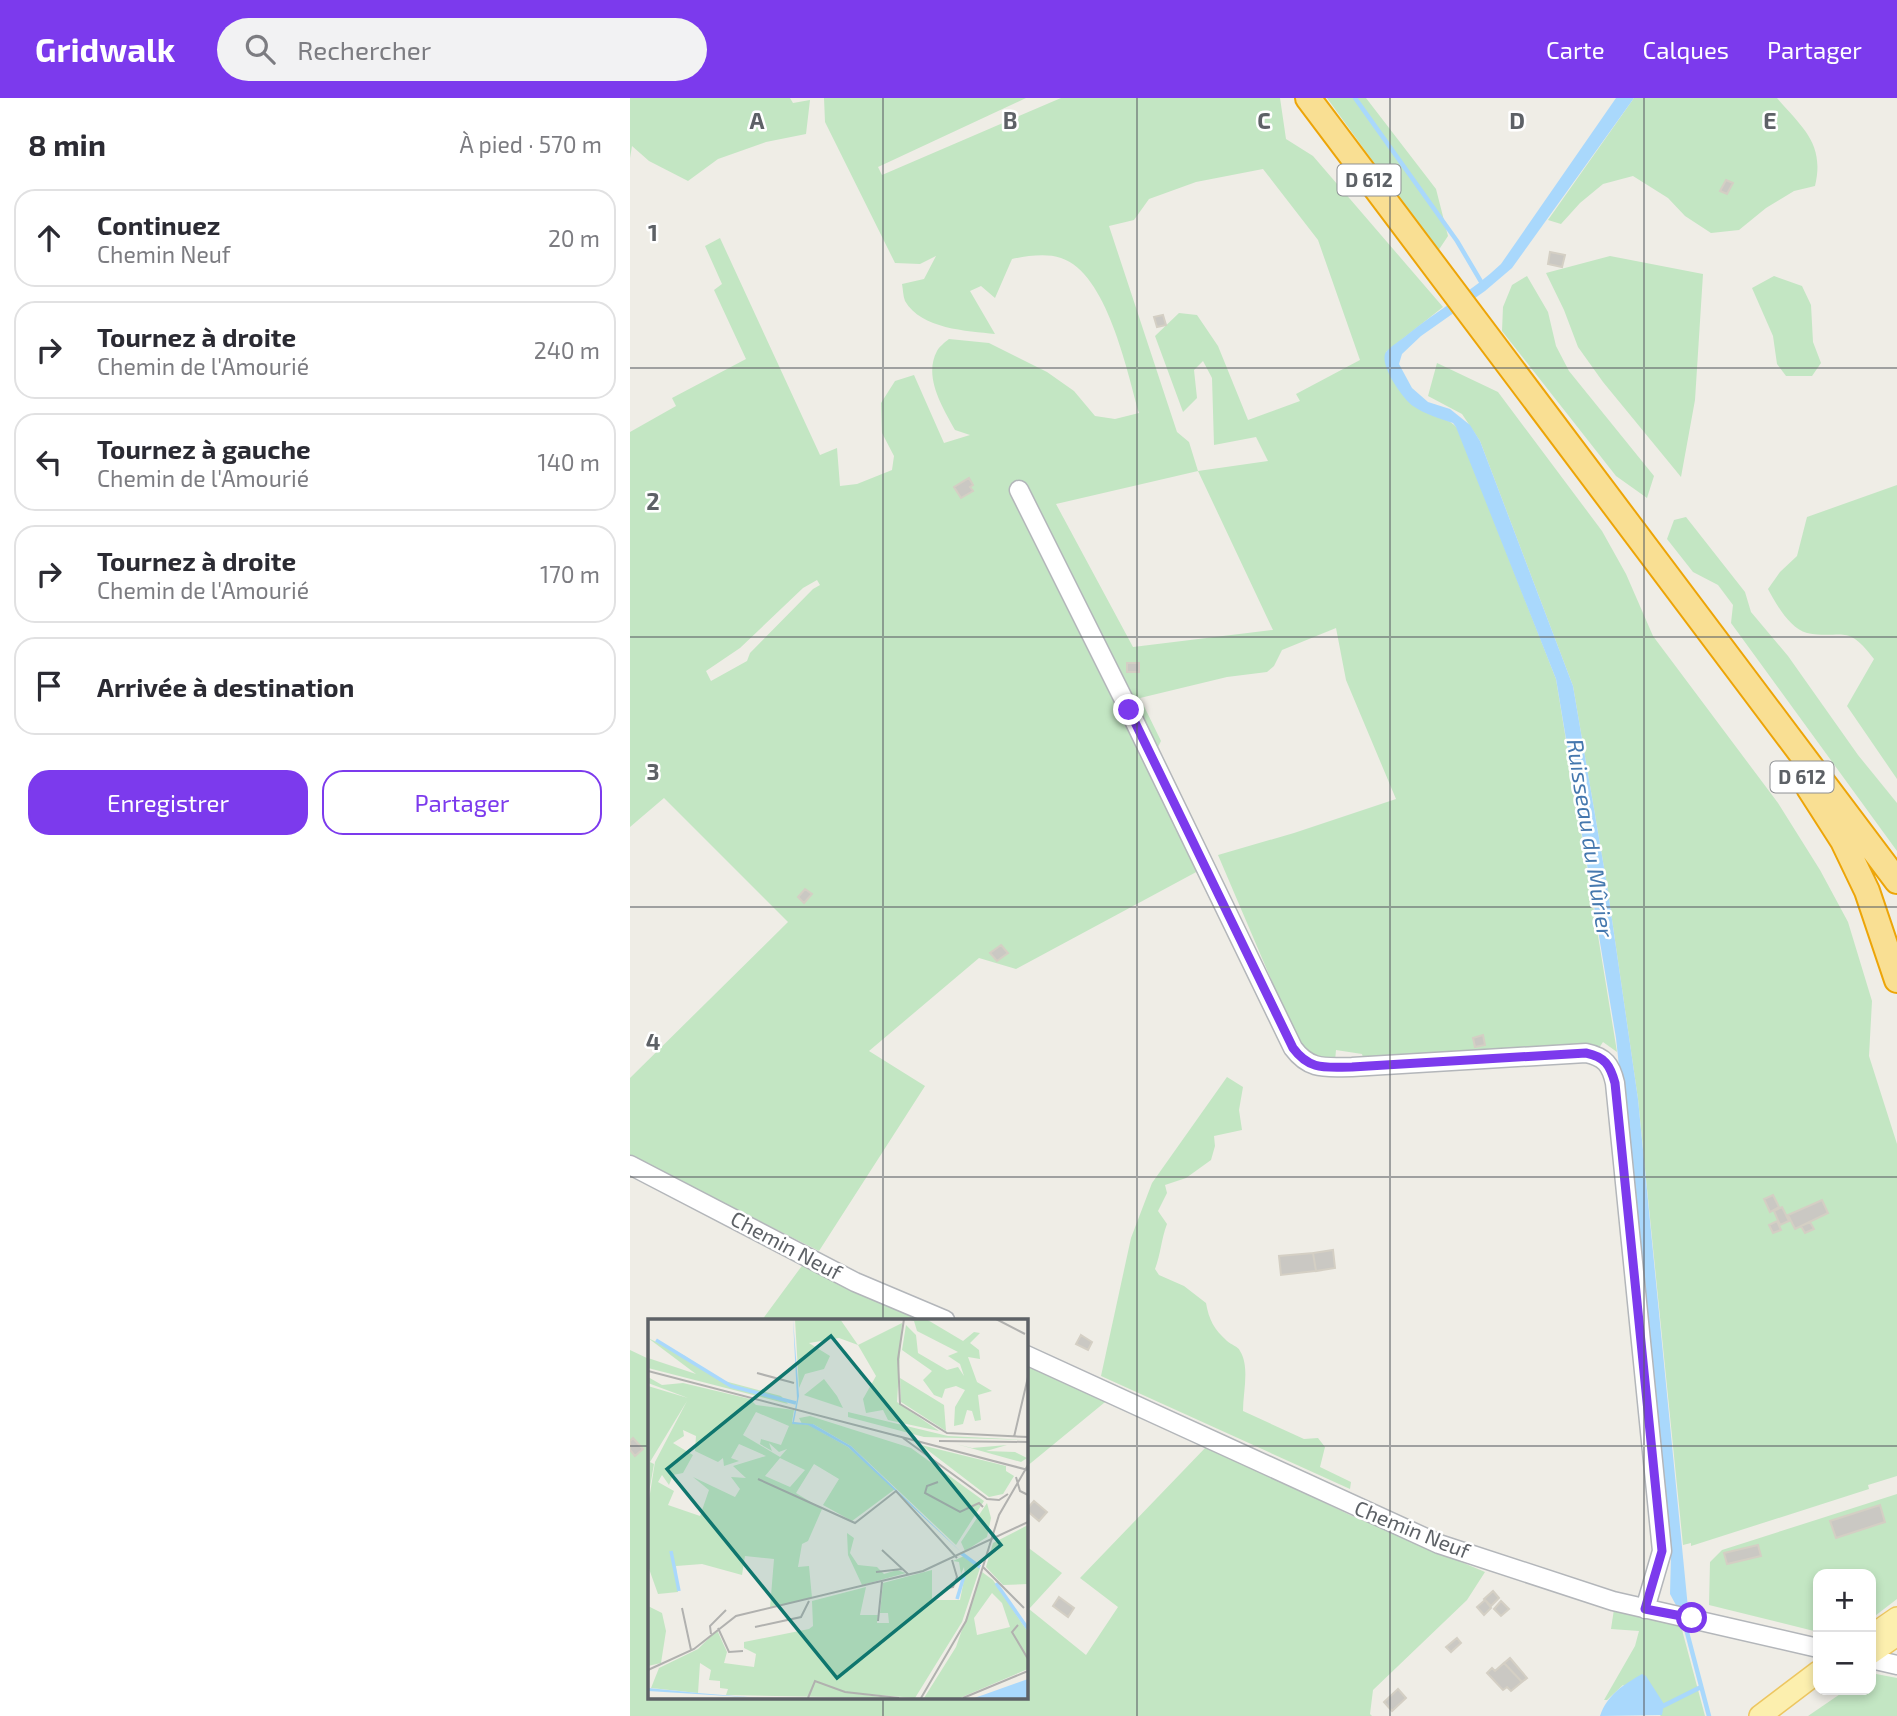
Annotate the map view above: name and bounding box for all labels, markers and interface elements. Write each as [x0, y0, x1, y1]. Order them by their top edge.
search box [217, 18, 707, 81]
text: Gridwalk [35, 29, 175, 69]
icon: search [241, 30, 279, 68]
text: Rechercher [297, 34, 431, 65]
text: Carte [1546, 35, 1605, 64]
text: Calques [1643, 35, 1729, 64]
text: Partager [1767, 35, 1862, 64]
text: A [749, 106, 765, 134]
text: B [1003, 106, 1017, 134]
text: C [1257, 106, 1271, 134]
text: D [1509, 106, 1525, 134]
text: E [1763, 106, 1777, 134]
text: 8 min [28, 126, 106, 162]
text: À pied · 570 m [460, 130, 602, 158]
road number: D 612 [1338, 164, 1400, 195]
text: Continuez [97, 209, 220, 240]
text: 1 [648, 218, 658, 246]
icon: ahead [30, 219, 68, 257]
text: 20 m [548, 224, 600, 252]
text: Chemin Neuf [97, 240, 231, 268]
text: Tournez à droite [97, 321, 296, 352]
icon: right [30, 331, 68, 369]
text: 240 m [534, 336, 600, 364]
text: Chemin de l'Amourié [97, 352, 309, 380]
text: Tournez à gauche [97, 433, 311, 464]
icon: left [30, 443, 68, 481]
text: 140 m [538, 448, 600, 476]
text: Chemin de l'Amourié [97, 464, 309, 492]
text: 2 [646, 487, 660, 515]
text: Tournez à droite [97, 545, 296, 576]
icon: right [30, 555, 68, 593]
text: 170 m [540, 560, 600, 588]
text: Chemin de l'Amourié [97, 576, 309, 604]
icon: arrive [30, 667, 68, 705]
text: Arrivée à destination [97, 671, 354, 702]
route end [1113, 694, 1144, 725]
water label: Ruisseau du Mûrier [1561, 737, 1621, 940]
text: 3 [646, 757, 660, 785]
road number: D 612 [1770, 762, 1834, 792]
button: Enregistrer [28, 770, 308, 835]
button: Partager [322, 770, 602, 835]
text: 4 [646, 1027, 660, 1055]
street label: Chemin Neuf [727, 1205, 847, 1285]
inset map [648, 1319, 1027, 1698]
street label: Chemin Neuf [1351, 1494, 1475, 1563]
map controls [1813, 1569, 1876, 1695]
button: + [1813, 1569, 1876, 1632]
route start [1676, 1602, 1707, 1633]
button: − [1813, 1632, 1876, 1695]

